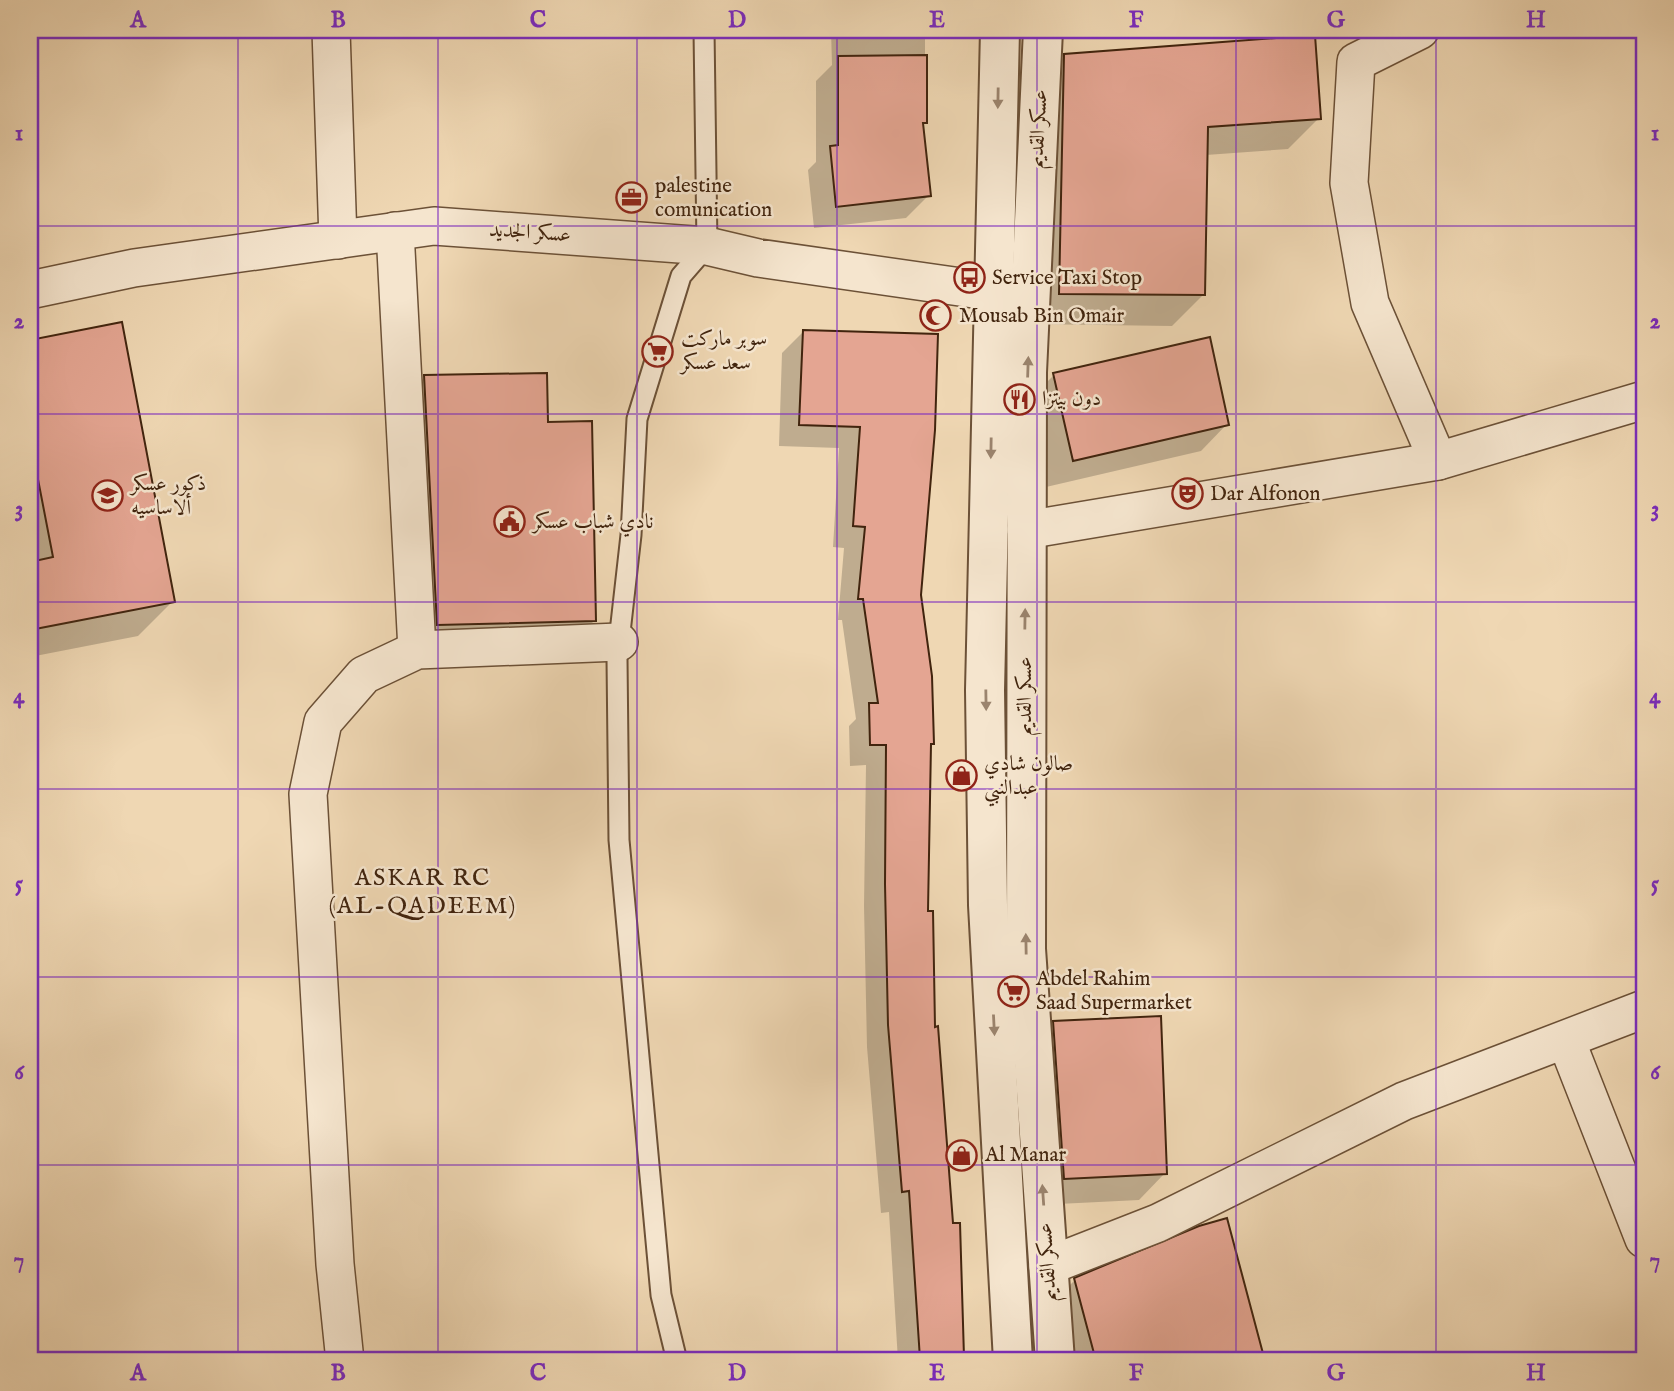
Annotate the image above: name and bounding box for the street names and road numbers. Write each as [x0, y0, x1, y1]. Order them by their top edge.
street label: عسكر القديم [1023, 89, 1058, 169]
street label: عسكر الجديد [488, 217, 572, 249]
street label: عسكر القديم [1012, 657, 1042, 735]
street label: عسكر القديم [1032, 1221, 1067, 1302]

